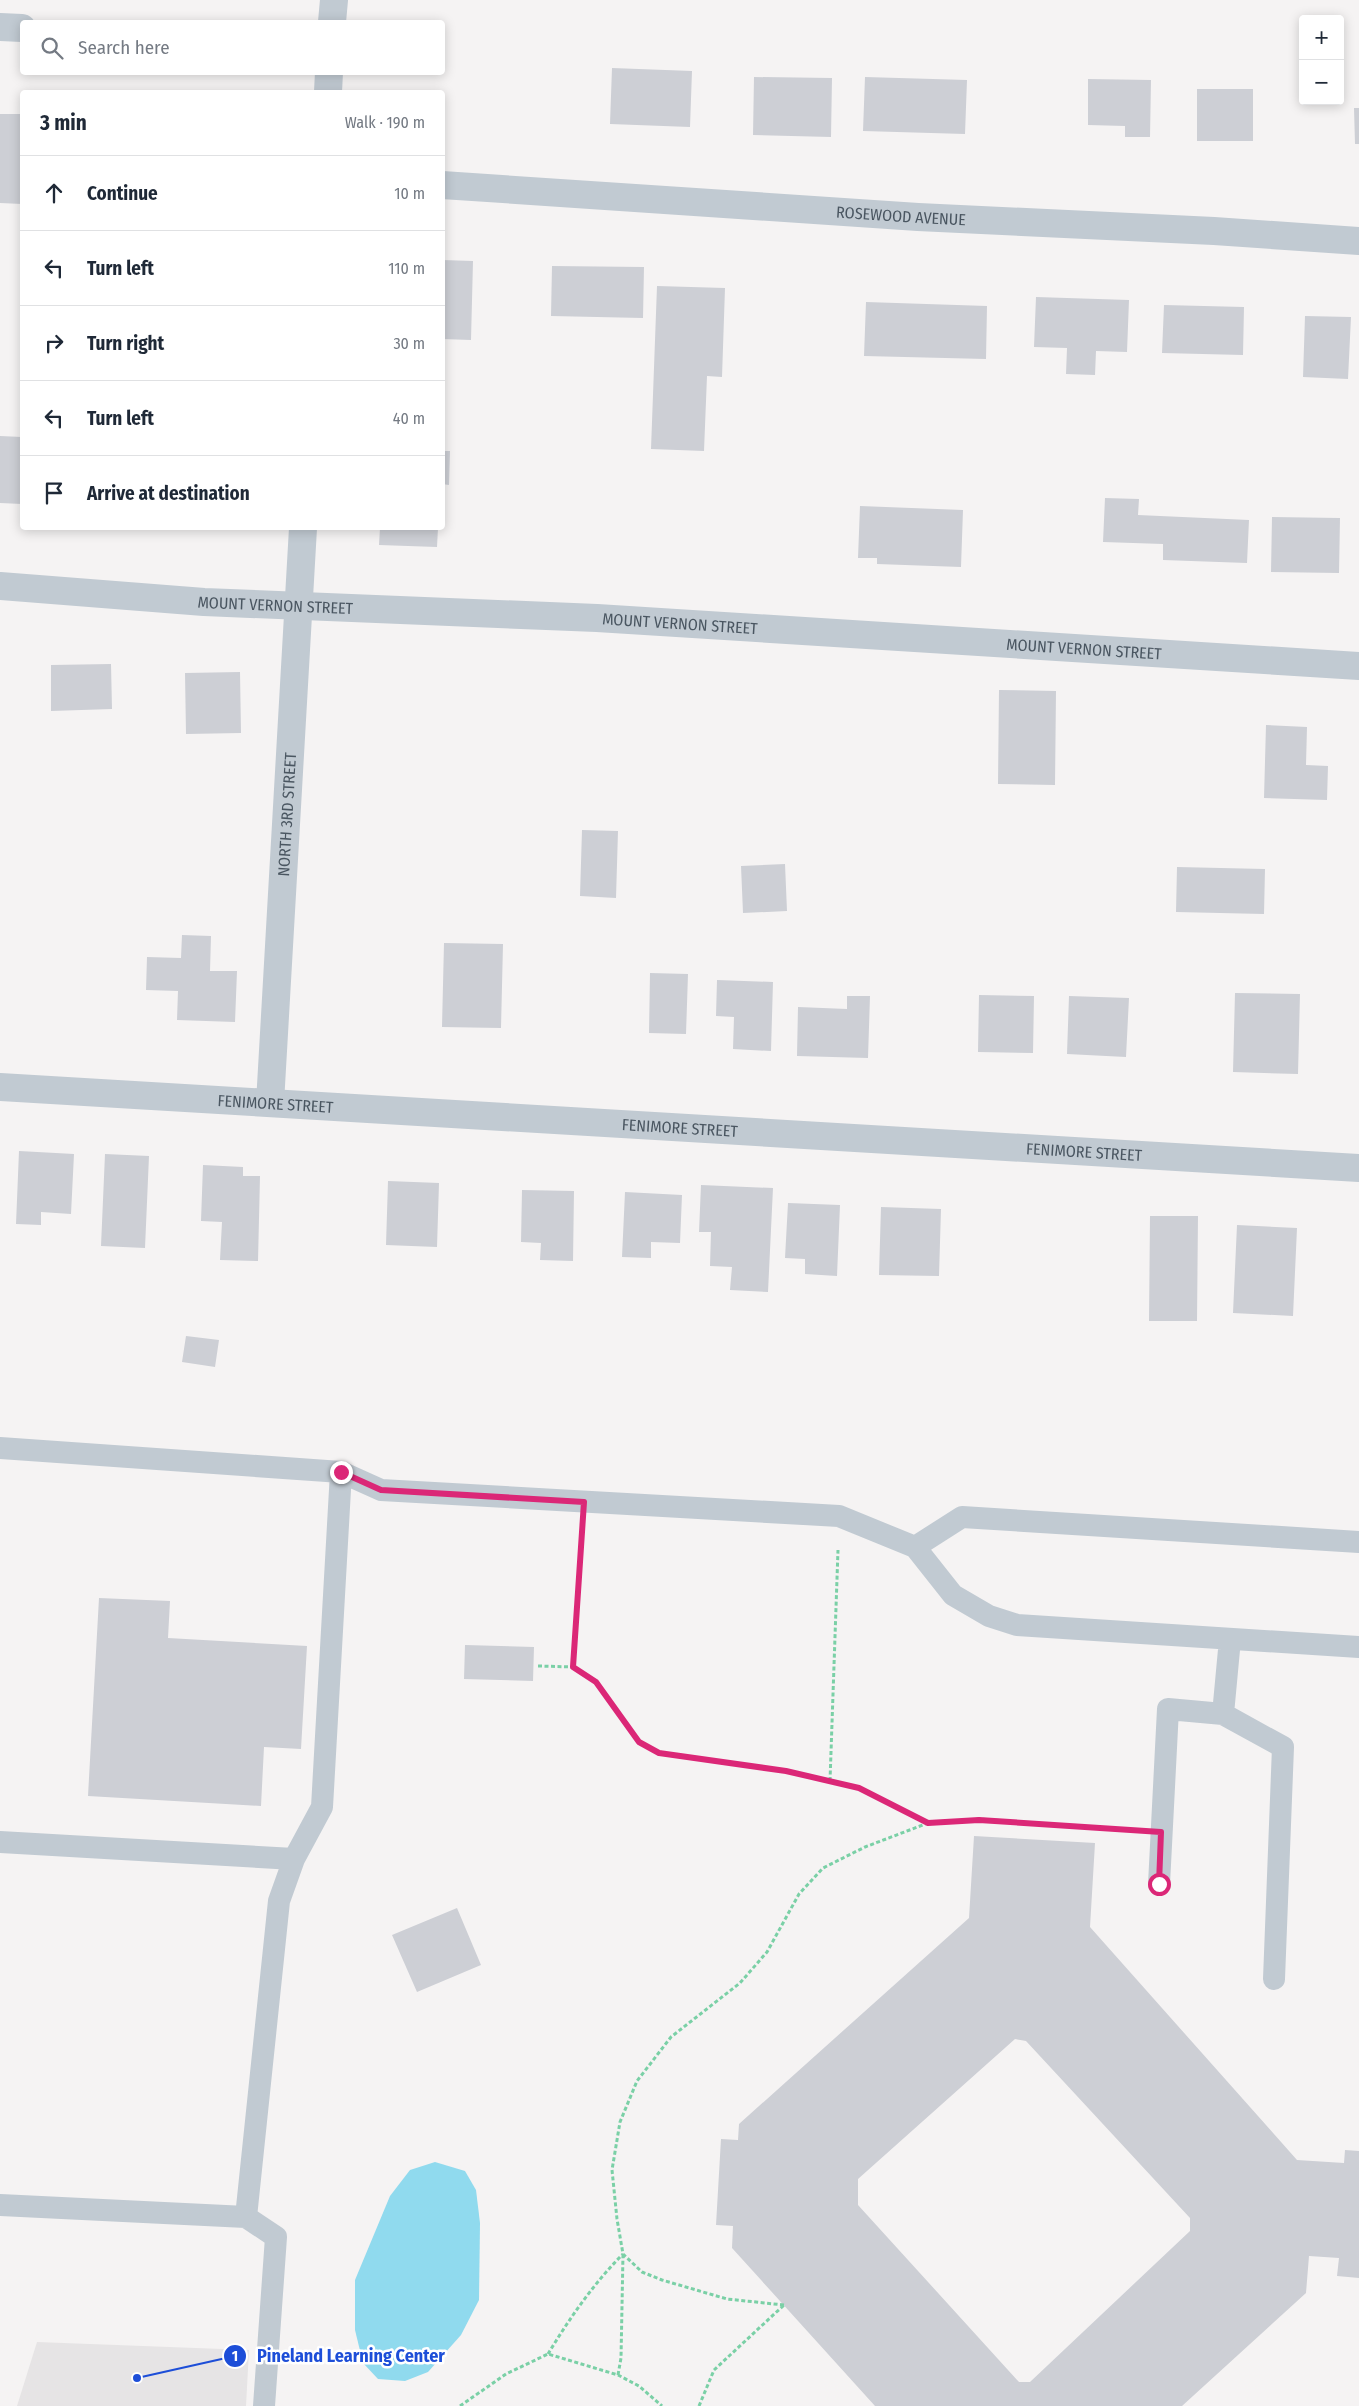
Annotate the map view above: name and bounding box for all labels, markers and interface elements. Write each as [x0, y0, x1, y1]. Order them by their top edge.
map controls [1299, 15, 1344, 105]
button: + [1299, 15, 1344, 60]
search box [20, 20, 445, 75]
icon: search [38, 34, 66, 62]
text: Search here [78, 36, 170, 59]
button: − [1299, 60, 1344, 105]
text: 3 min [40, 110, 87, 136]
text: Walk · 190 m [345, 113, 425, 132]
icon: ahead [40, 179, 68, 207]
text: Continue [87, 182, 158, 205]
text: 10 m [394, 184, 425, 203]
street label: ROSEWOOD AVENUE [836, 203, 966, 229]
icon: left [40, 254, 68, 282]
text: Turn left [87, 257, 154, 280]
text: 110 m [388, 259, 425, 278]
icon: right [40, 329, 68, 357]
text: Turn right [87, 332, 164, 355]
text: 30 m [393, 334, 425, 353]
icon: left [40, 404, 68, 432]
text: Turn left [87, 407, 154, 430]
text: 40 m [393, 409, 425, 428]
icon: arrive [40, 479, 68, 507]
text: Arrive at destination [87, 482, 250, 505]
street label: MOUNT VERNON STREET [197, 593, 354, 618]
street label: MOUNT VERNON STREET [602, 609, 759, 638]
street label: MOUNT VERNON STREET [1006, 635, 1163, 664]
street label: NORTH 3RD STREET [274, 751, 300, 877]
street label: FENIMORE STREET [217, 1091, 334, 1117]
street label: FENIMORE STREET [621, 1115, 739, 1141]
street label: FENIMORE STREET [1026, 1139, 1143, 1165]
route end [330, 1461, 353, 1484]
route start [1148, 1873, 1171, 1896]
callout: Pineland Learning Center [223, 2339, 455, 2372]
text: Pineland Learning Center [257, 2345, 445, 2367]
text: 1 [232, 2347, 238, 2365]

